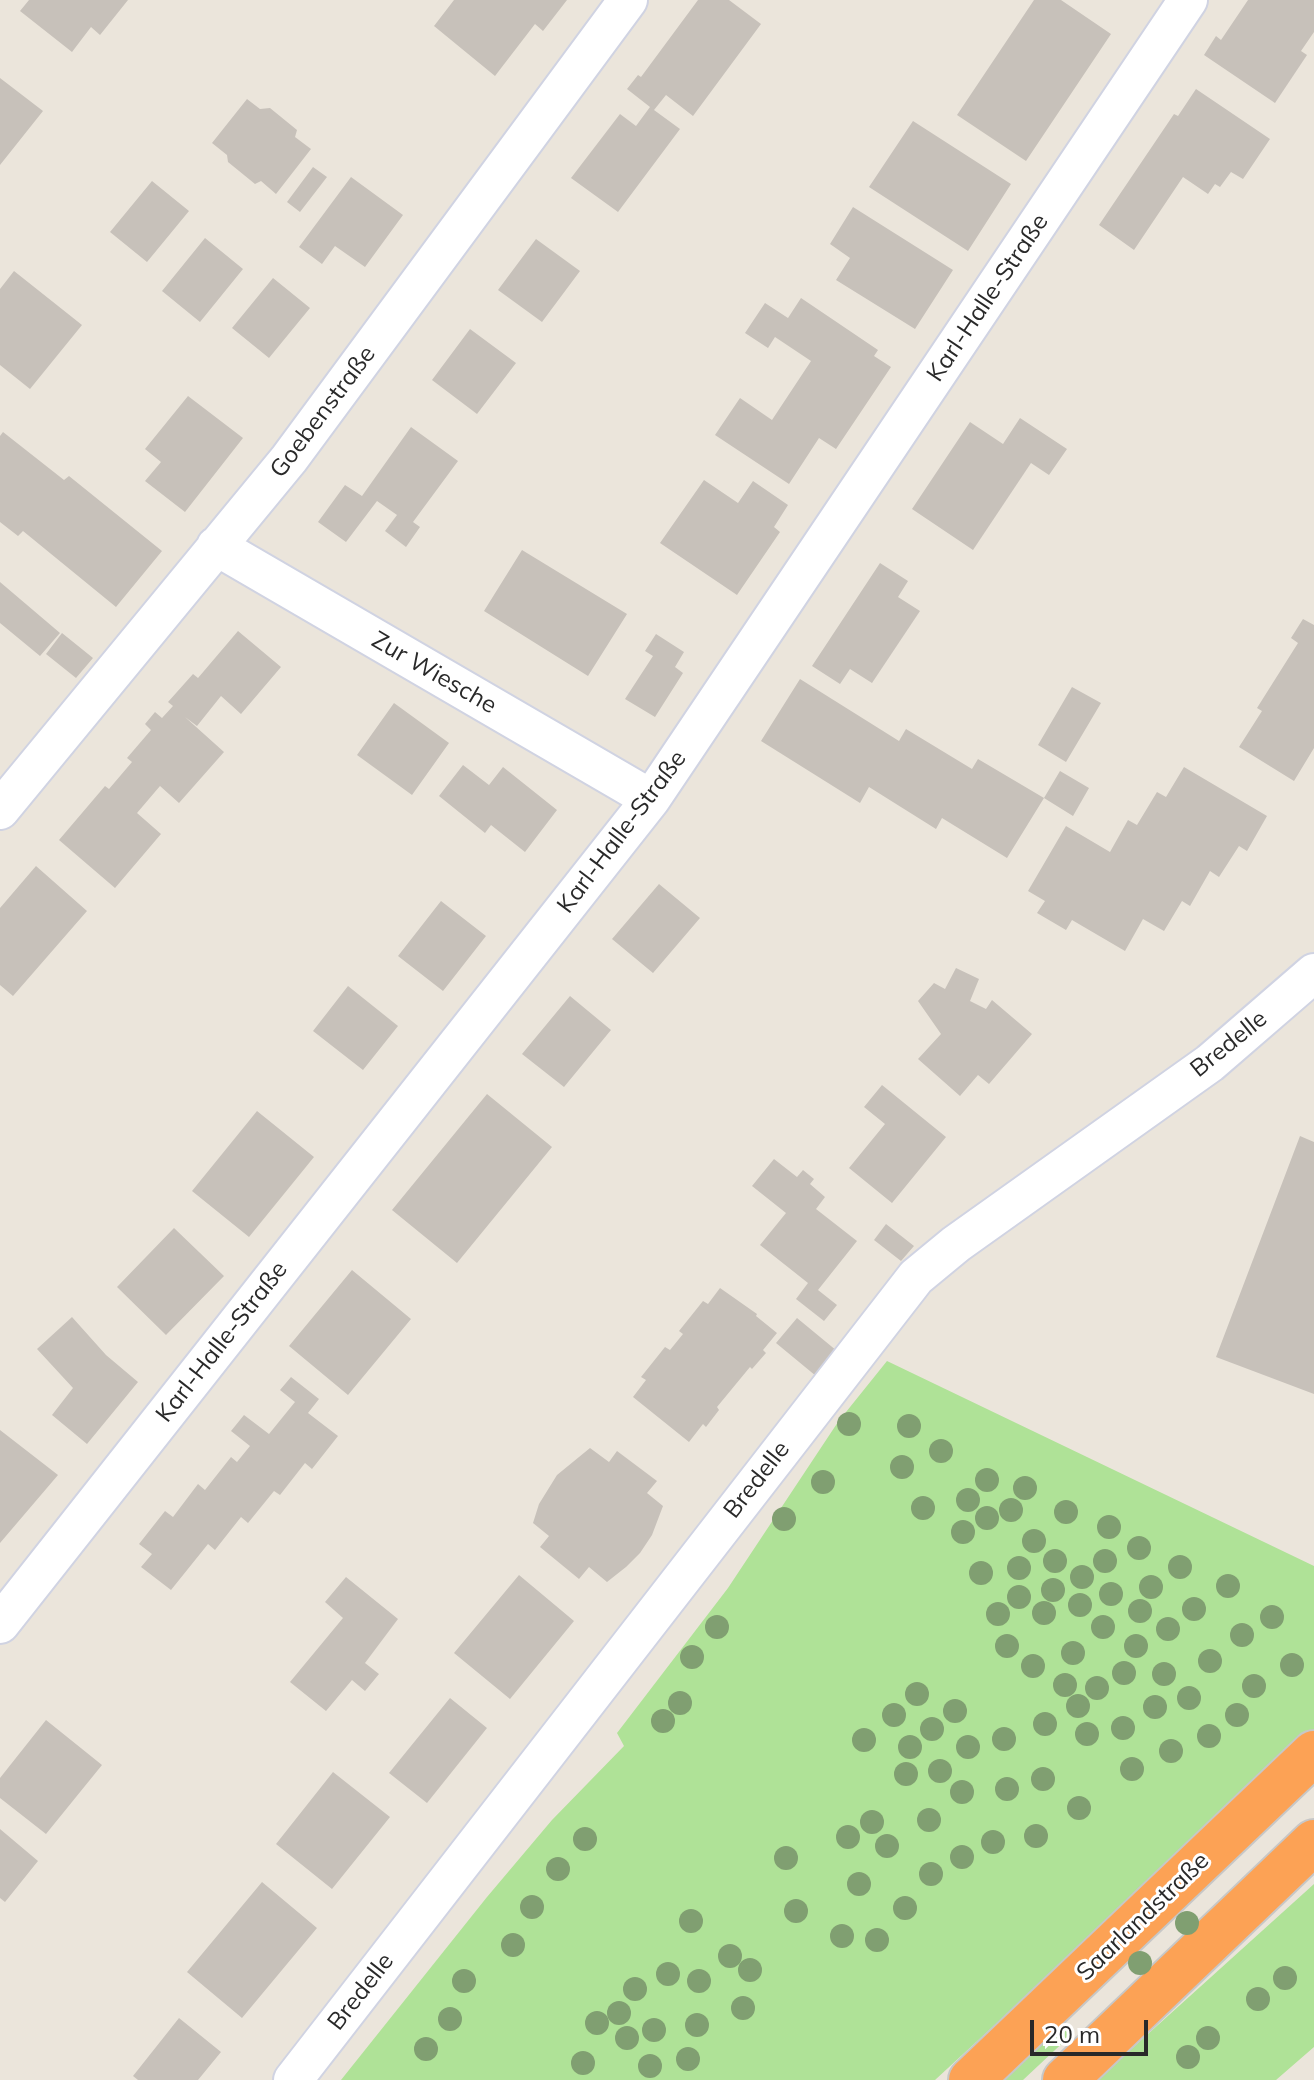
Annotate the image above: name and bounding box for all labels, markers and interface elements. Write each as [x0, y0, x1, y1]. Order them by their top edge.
street label: Karl-Halle-Straße [921, 209, 1055, 387]
street label: Goebenstraße [264, 341, 382, 483]
street label: Zur Wiesche [367, 626, 501, 720]
street label: Karl-Halle-Straße [551, 745, 693, 919]
street label: Bredelle [1185, 1005, 1273, 1083]
street label: Karl-Halle-Straße [150, 1256, 294, 1428]
street label: Bredelle [718, 1436, 796, 1524]
street label: Saarlandstraße [1071, 1847, 1215, 1987]
street label: Bredelle [322, 1948, 400, 2036]
scale bar [1034, 2004, 1152, 2054]
text: 20 m [1044, 2019, 1100, 2049]

